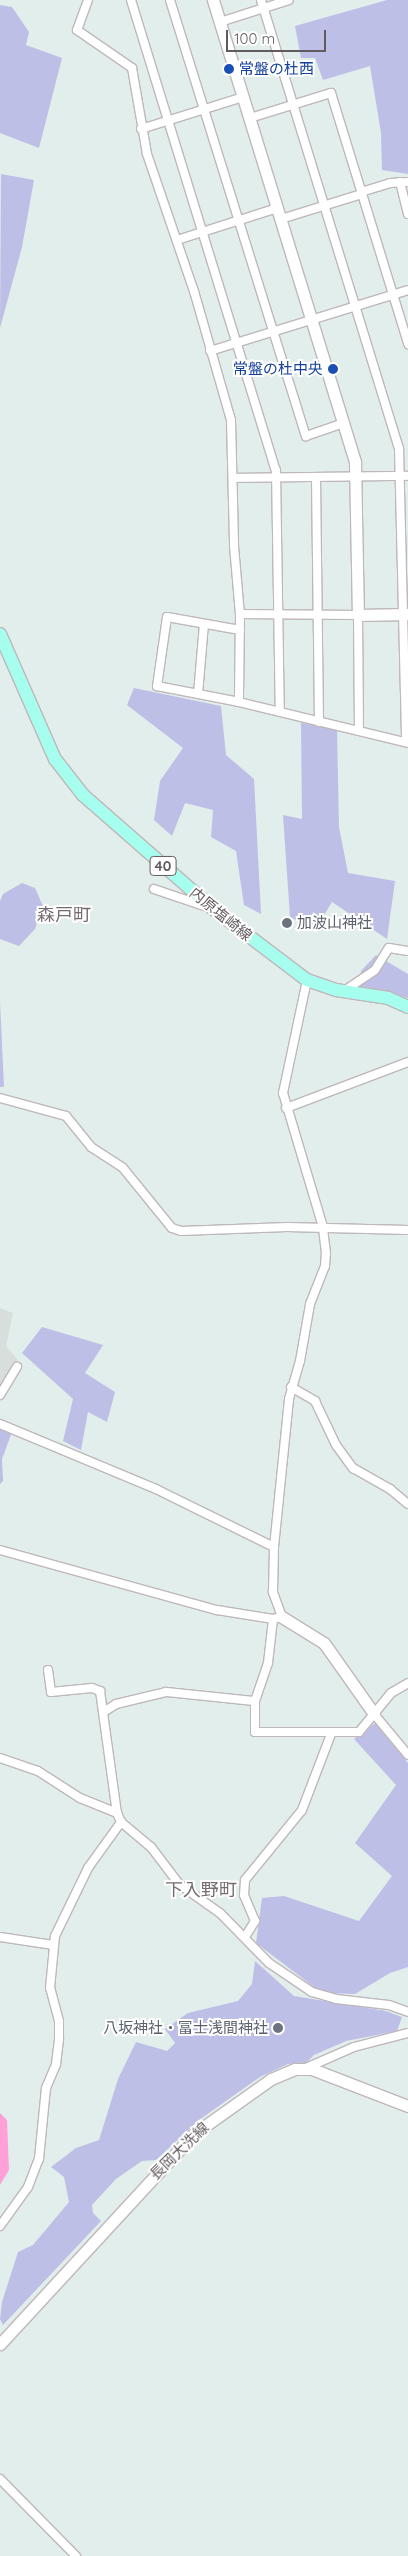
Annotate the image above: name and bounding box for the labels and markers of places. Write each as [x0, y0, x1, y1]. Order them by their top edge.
place label: 常盤の杜西 [239, 60, 314, 78]
marker: 常盤の杜西 [223, 63, 235, 75]
place label: 常盤の杜中央 [233, 360, 323, 378]
marker: 常盤の杜中央 [327, 363, 339, 375]
place label: 加波山神社 [297, 914, 372, 932]
marker: 加波山神社 [281, 917, 293, 929]
place label: 八坂神社・冨士浅間神社 [103, 2019, 268, 2037]
marker: 八坂神社・冨士浅間神社 [272, 2022, 284, 2034]

